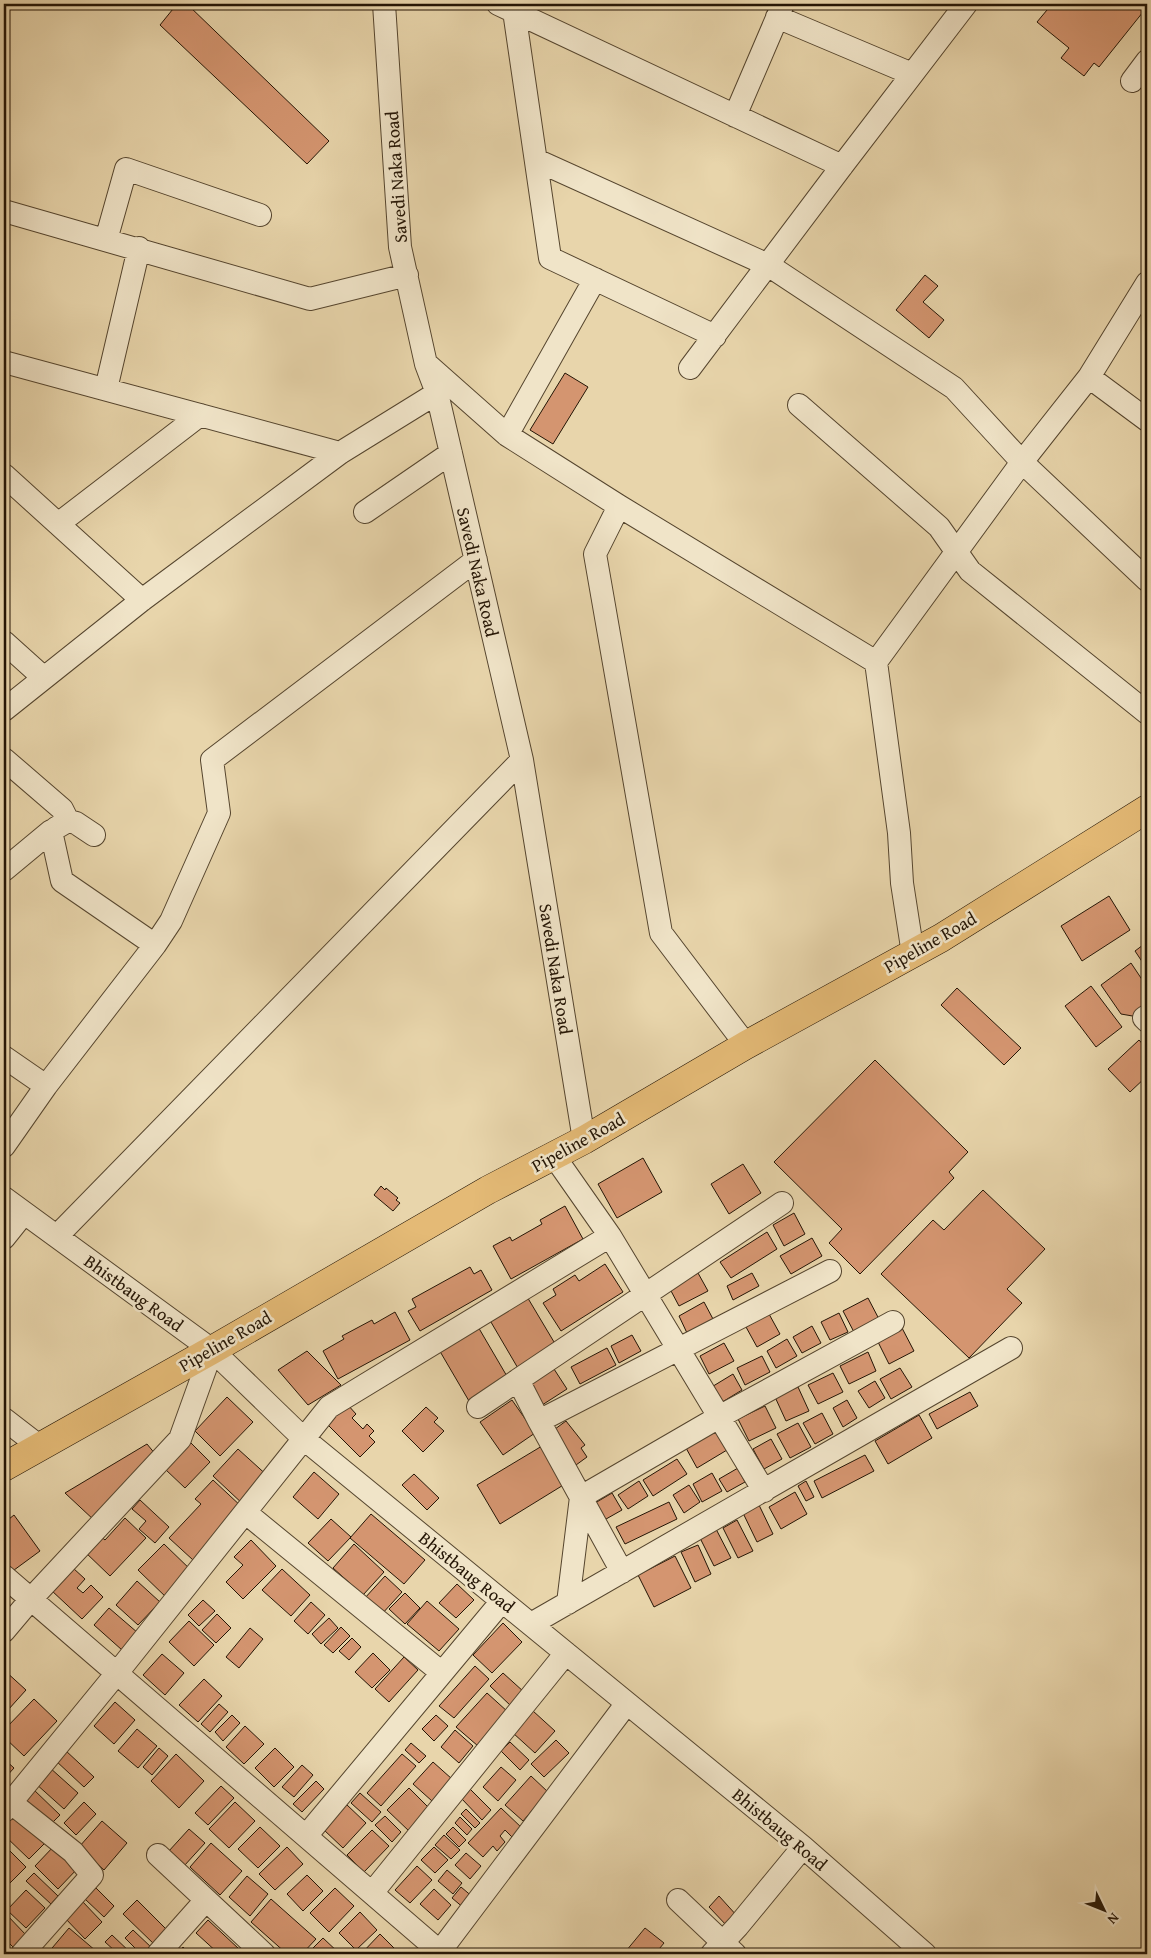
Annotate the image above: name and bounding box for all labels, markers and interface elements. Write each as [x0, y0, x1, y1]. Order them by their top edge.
street label: Savedi Naka Road [378, 110, 414, 244]
street label: Savedi Naka Road [450, 505, 506, 640]
street label: Savedi Naka Road [532, 902, 580, 1037]
street label: Pipeline Road [879, 904, 982, 979]
street label: Pipeline Road [526, 1105, 630, 1179]
street label: Bhistbaug Road [79, 1248, 190, 1339]
street label: Pipeline Road [174, 1303, 277, 1378]
street label: Bhistbaug Road [413, 1525, 521, 1620]
street label: Bhistbaug Road [727, 1781, 834, 1877]
north arrow [1078, 1886, 1128, 1936]
text: N [1103, 1909, 1124, 1930]

